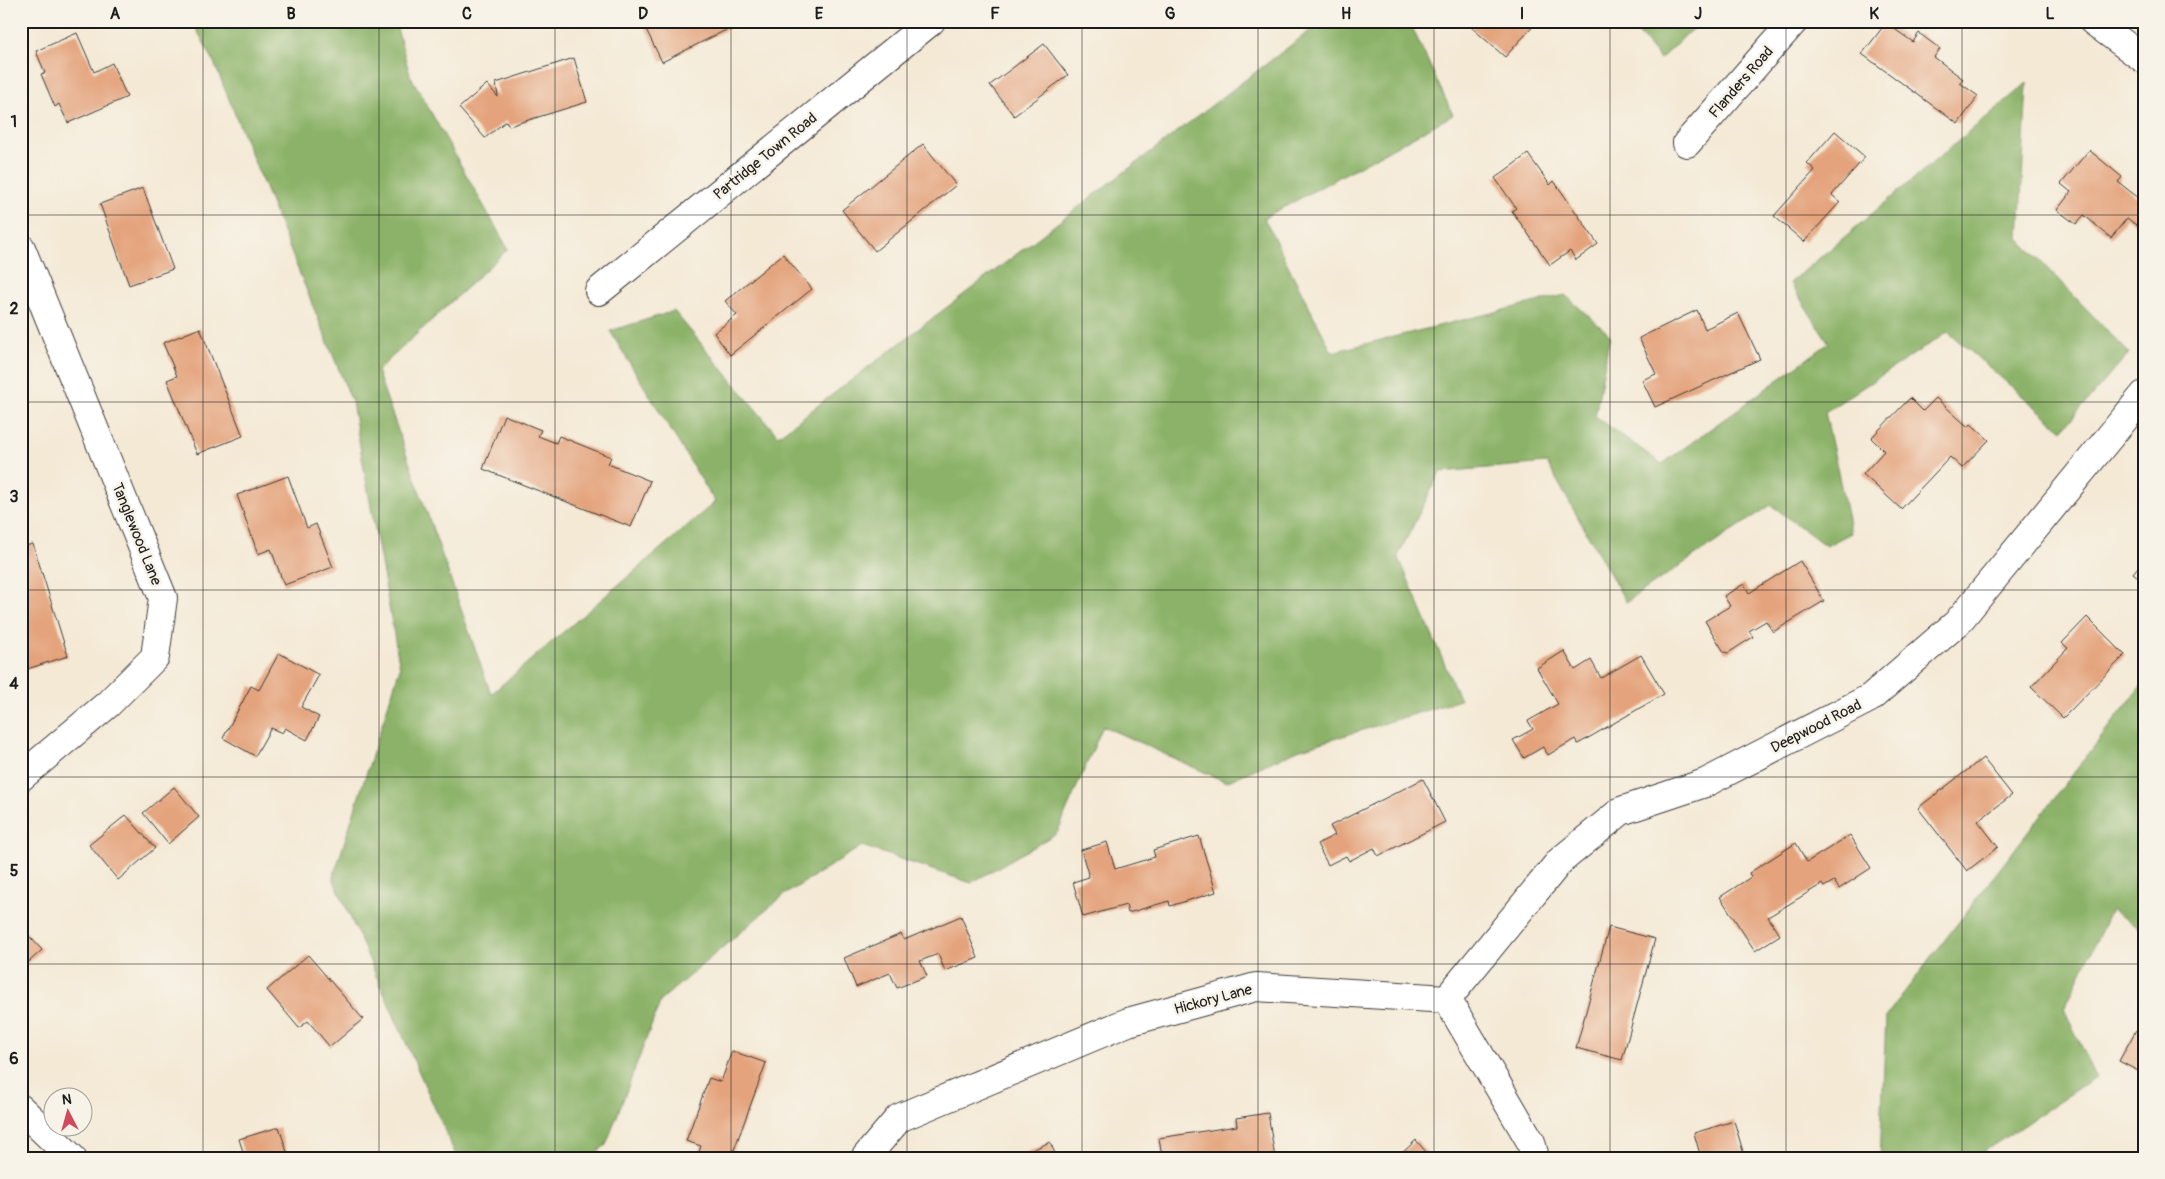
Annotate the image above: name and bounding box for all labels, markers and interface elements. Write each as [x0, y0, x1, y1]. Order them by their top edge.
text: A [110, 4, 121, 24]
text: B [286, 4, 296, 24]
text: C [462, 4, 472, 24]
text: D [638, 4, 648, 24]
text: E [815, 4, 824, 24]
text: F [990, 4, 1000, 24]
text: G [1165, 4, 1176, 24]
text: H [1341, 4, 1351, 24]
text: I [1520, 4, 1524, 24]
text: J [1694, 4, 1702, 24]
text: K [1869, 4, 1879, 24]
text: L [2045, 4, 2055, 24]
street label: Flanders Road [1705, 43, 1778, 122]
street label: Partridge Town Road [710, 109, 821, 204]
text: 1 [11, 112, 17, 132]
text: 2 [10, 299, 19, 319]
street label: Tanglewood Lane [107, 480, 166, 589]
text: 3 [10, 487, 19, 507]
text: 4 [9, 674, 19, 694]
street label: Deepwood Road [1768, 695, 1865, 757]
text: 5 [10, 861, 19, 881]
street label: Hickory Lane [1172, 980, 1255, 1019]
text: 6 [9, 1049, 19, 1069]
north arrow [42, 1086, 92, 1136]
text: N [61, 1091, 72, 1109]

